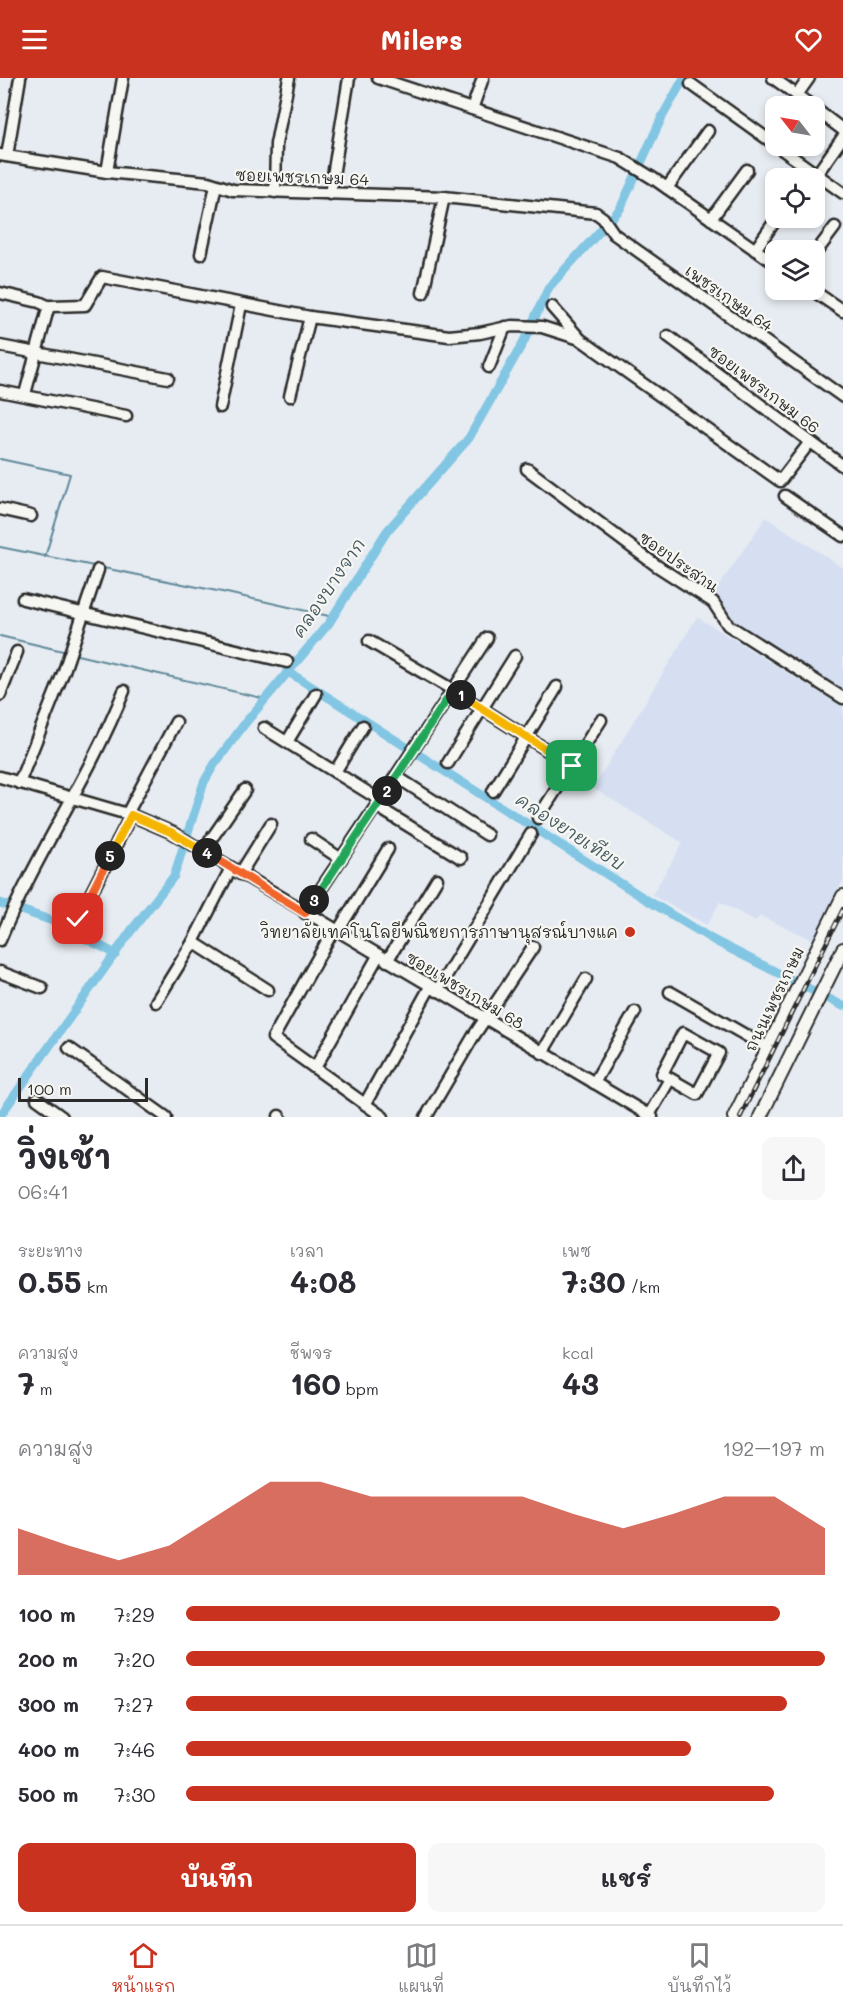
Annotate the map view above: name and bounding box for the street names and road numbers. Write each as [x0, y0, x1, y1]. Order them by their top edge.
street label: ซอยเพชรเกษม 64 [235, 164, 370, 189]
street label: เพชรเกษม 64 [681, 260, 778, 336]
street label: ซอยเพชรเกษม 66 [704, 340, 824, 437]
street label: ซอยประสาน [635, 526, 724, 597]
street label: ถนนเพชรเกษม [739, 943, 808, 1055]
street label: ซอยเพชรเกษม 68 [402, 946, 528, 1033]

